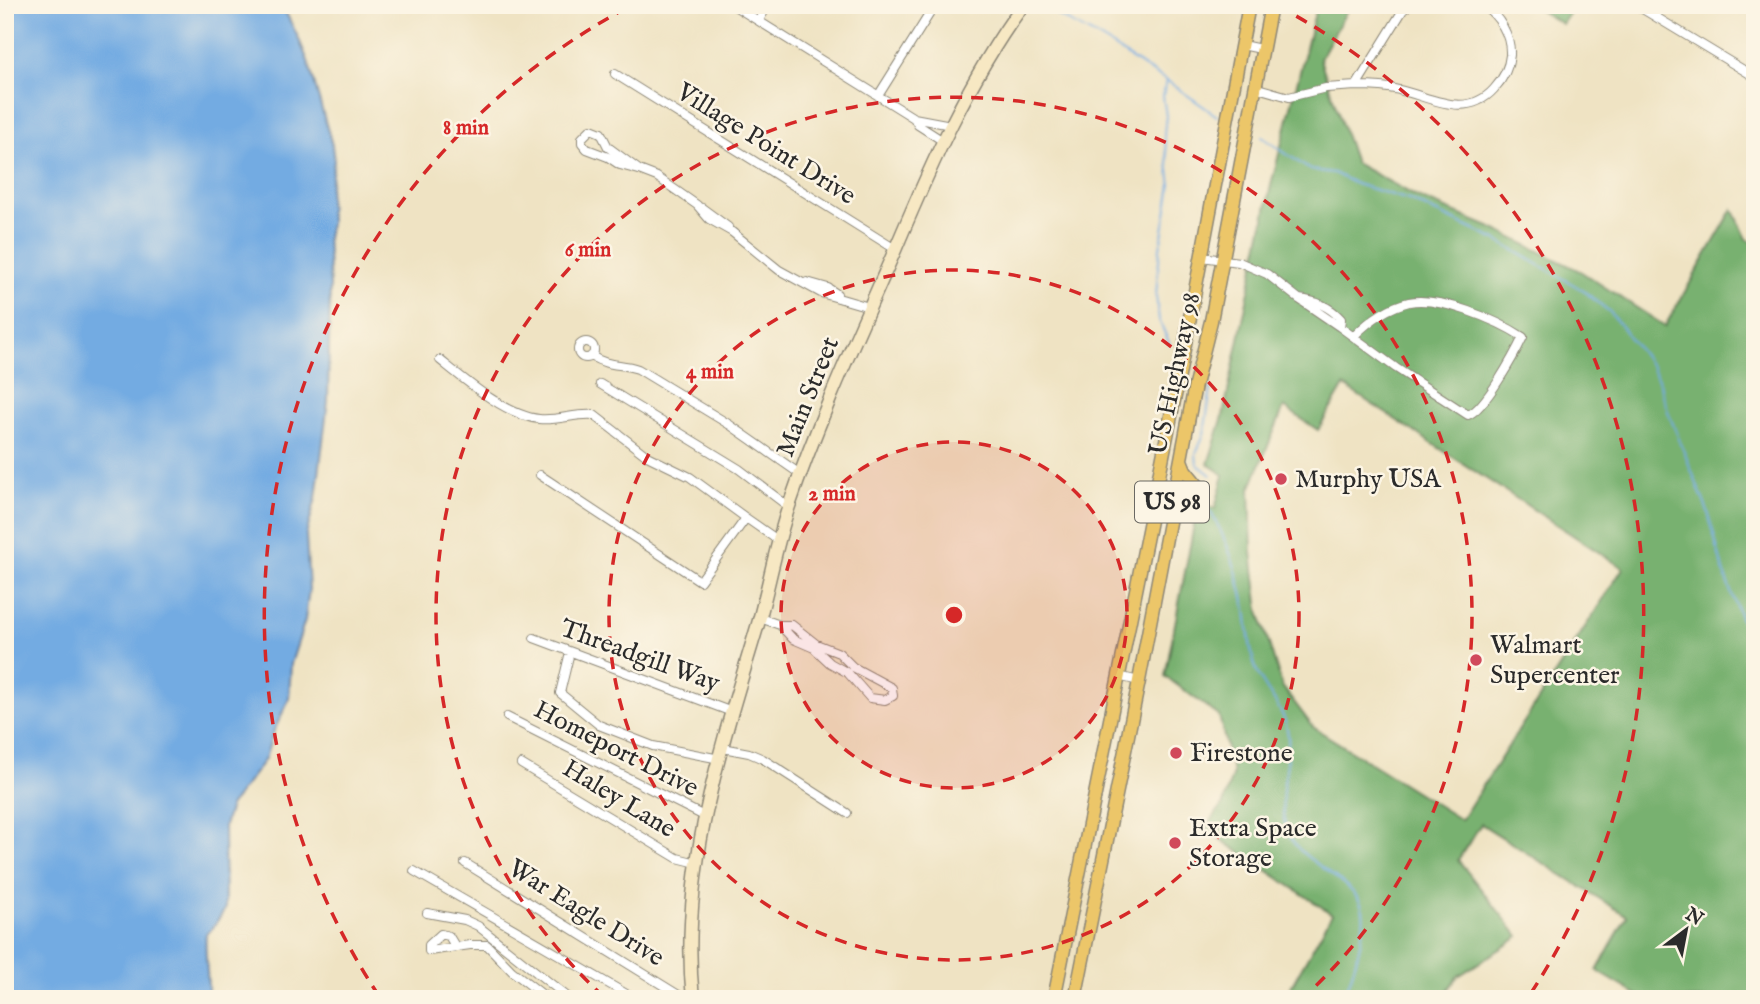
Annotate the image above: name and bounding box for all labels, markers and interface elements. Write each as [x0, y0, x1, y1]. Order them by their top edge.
street label: Village Point Drive [669, 75, 862, 212]
text: 8 min [443, 115, 489, 142]
text: 6 min [565, 237, 611, 264]
street label: US Highway 98 [1142, 290, 1208, 458]
street label: Main Street [769, 332, 847, 462]
text: 4 min [686, 359, 734, 386]
place label: Murphy USA [1295, 463, 1442, 496]
marker: Murphy USA [1273, 471, 1289, 487]
text: 2 min [808, 481, 856, 508]
road number: US 98 [1135, 481, 1209, 522]
centre of rings [942, 603, 966, 627]
street label: Threadgill Way [556, 612, 724, 700]
place label: Walmart Supercenter [1490, 629, 1620, 692]
marker: Walmart Supercenter [1468, 652, 1484, 668]
street label: Homeport Drive [528, 693, 704, 805]
place label: Firestone [1190, 737, 1293, 770]
marker: Firestone [1168, 745, 1184, 761]
street label: Haley Lane [556, 752, 682, 846]
place label: Extra Space Storage [1189, 812, 1317, 875]
marker: Extra Space Storage [1167, 835, 1183, 851]
street label: War Eagle Drive [502, 852, 670, 974]
north arrow [1652, 895, 1722, 965]
text: N [1680, 902, 1708, 932]

